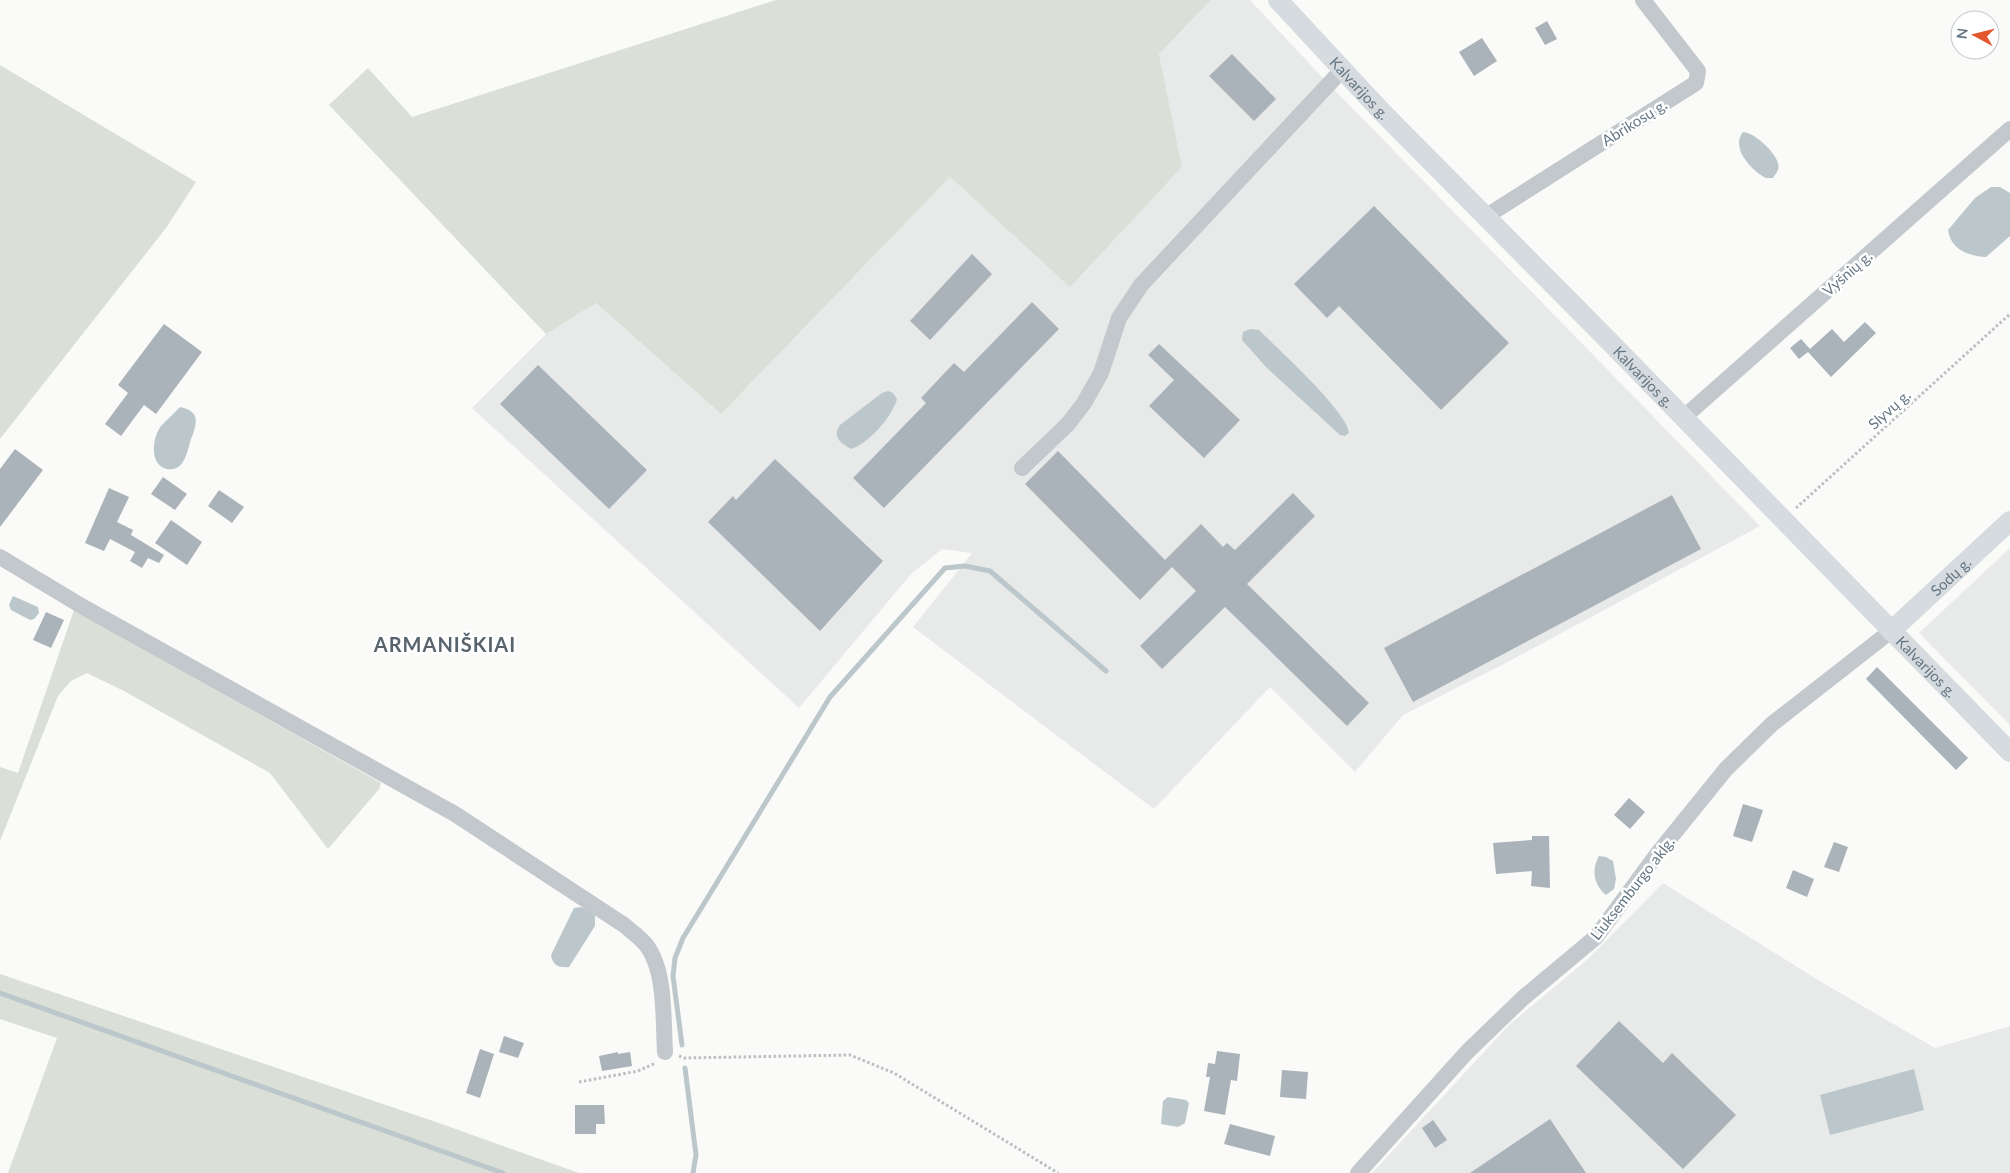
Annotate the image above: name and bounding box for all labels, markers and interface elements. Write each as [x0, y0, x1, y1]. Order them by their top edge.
north arrow [1950, 10, 2000, 60]
text: N [1953, 27, 1971, 40]
street label: Kalvarijos g. [1326, 53, 1393, 123]
street label: Abrikosų g. [1598, 95, 1670, 149]
street label: Vyšnių g. [1819, 247, 1875, 299]
street label: Kalvarijos g. [1610, 342, 1678, 411]
street label: Slyvų g. [1864, 385, 1914, 433]
street label: Sodų g. [1927, 553, 1974, 599]
district label: ARMANIŠKIAI [373, 632, 516, 656]
street label: Kalvarijos g. [1893, 632, 1961, 701]
street label: Liuksemburgo aklg. [1586, 833, 1678, 943]

